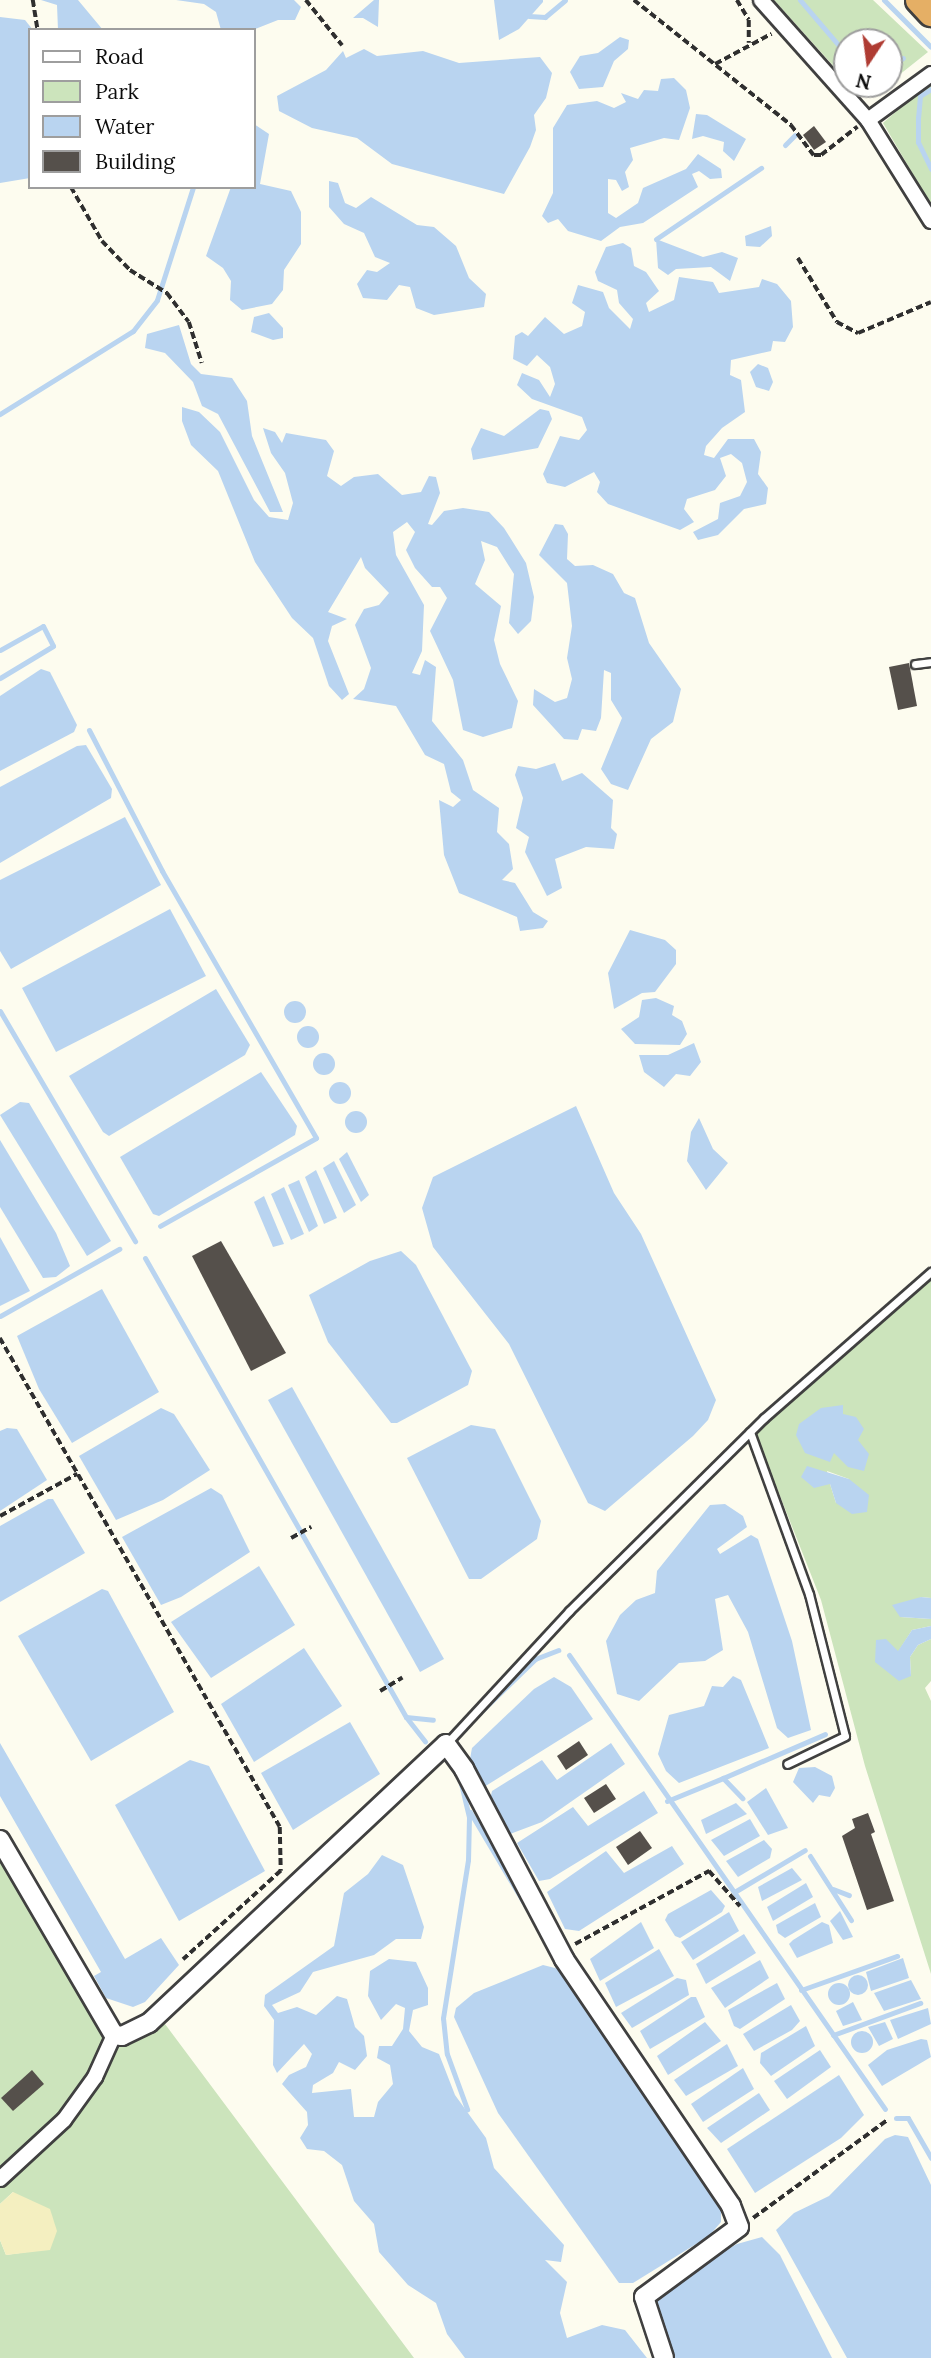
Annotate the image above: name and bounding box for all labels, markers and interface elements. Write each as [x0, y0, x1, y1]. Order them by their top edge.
legend [28, 28, 256, 189]
north arrow [833, 28, 903, 98]
text: Road [95, 43, 144, 70]
text: N [854, 68, 874, 95]
text: Park [95, 78, 139, 105]
text: Water [95, 113, 154, 140]
text: Building [95, 148, 175, 175]

